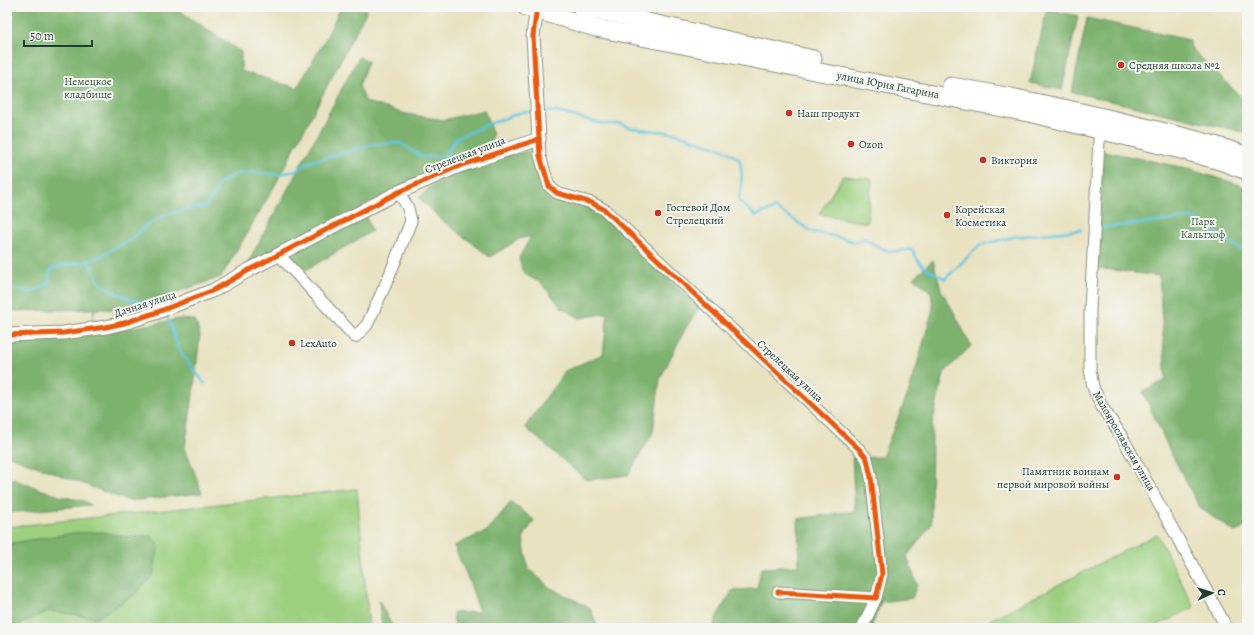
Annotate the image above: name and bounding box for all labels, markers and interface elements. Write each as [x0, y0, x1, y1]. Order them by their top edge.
scale bar [24, 22, 92, 48]
text: 50 m [30, 28, 54, 44]
place label: Средняя школа №2 [1129, 58, 1220, 73]
marker: Средняя школа №2 [1116, 60, 1126, 70]
street label: улица Юрия Гагарина [834, 68, 941, 102]
park label: Немецкое кладбище [64, 74, 112, 102]
place label: Наш продукт [797, 106, 860, 121]
marker: Наш продукт [784, 108, 794, 118]
street label: Стрелецкая улица [422, 132, 508, 177]
place label: Ozon [859, 137, 883, 152]
marker: Ozon [846, 139, 856, 149]
place label: Виктория [991, 153, 1038, 168]
marker: Виктория [978, 155, 988, 165]
place label: Гостевой Дом Стрелецкий [666, 200, 730, 228]
place label: Корейская Косметика [955, 202, 1007, 230]
marker: Гостевой Дом Стрелецкий [653, 208, 663, 218]
marker: Корейская Косметика [942, 210, 952, 220]
park label: Парк Кальтхоф [1181, 214, 1226, 242]
street label: Дачная улица [112, 287, 179, 321]
place label: LexAuto [300, 336, 337, 351]
street label: Стрелецкая улица [754, 336, 827, 406]
marker: LexAuto [287, 338, 297, 348]
street label: Малоярославская улица [1089, 388, 1159, 495]
place label: Памятник воинам первой мировой войны [997, 464, 1109, 492]
marker: Памятник воинам первой мировой войны [1112, 472, 1122, 482]
north arrow [1192, 573, 1232, 613]
text: С [1214, 588, 1229, 596]

